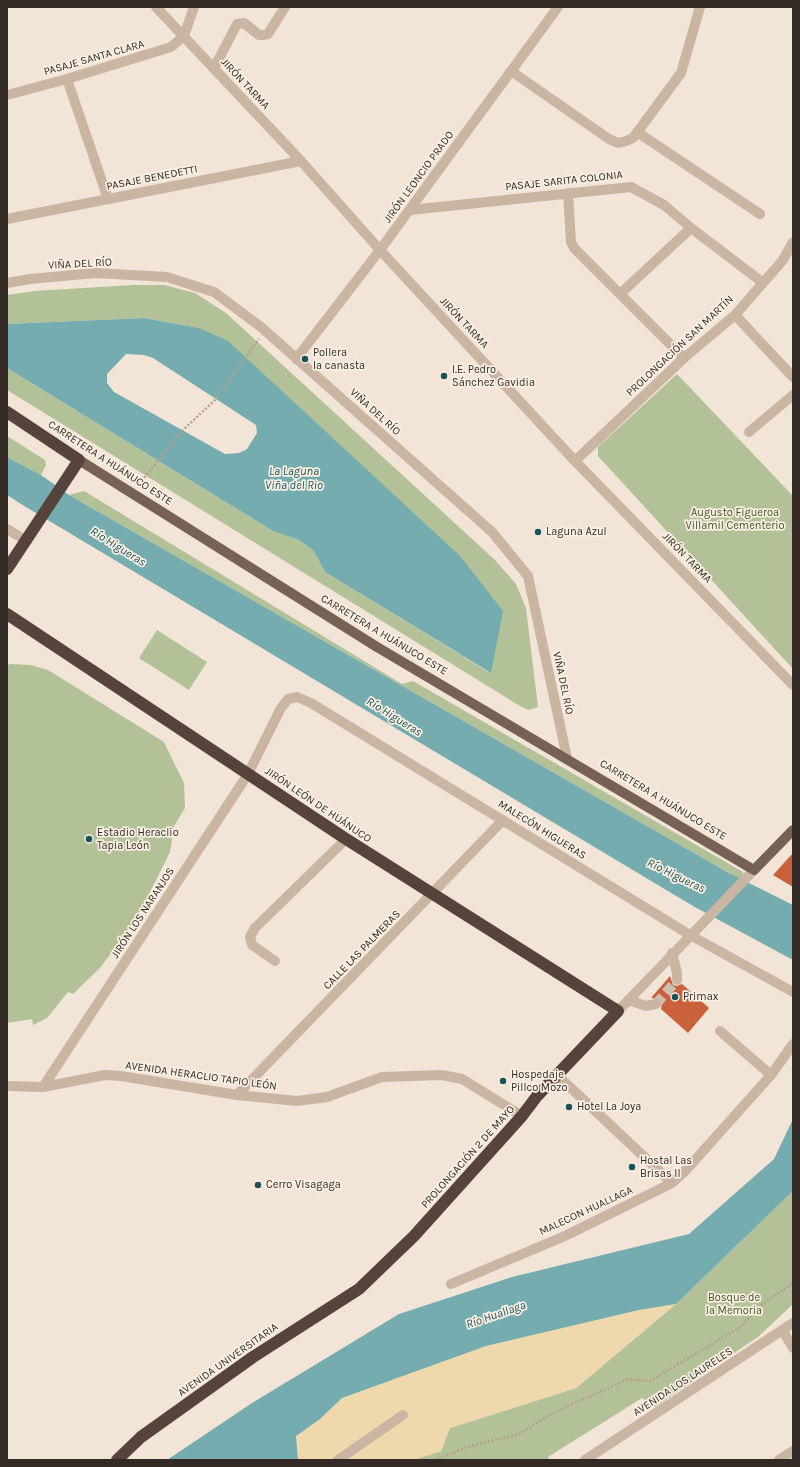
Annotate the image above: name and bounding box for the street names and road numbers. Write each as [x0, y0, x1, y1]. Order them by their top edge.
street label: PASAJE SANTA CLARA [42, 37, 146, 79]
street label: JIRÓN TARMA [218, 56, 272, 112]
street label: JIRÓN LEONCIO PRADO [381, 128, 457, 226]
street label: PASAJE BENEDETTI [105, 163, 199, 193]
street label: PASAJE SARITA COLONIA [505, 168, 623, 194]
street label: VIÑA DEL RÍO [48, 256, 112, 272]
street label: PROLONGACIÓN SAN MARTÍN [624, 293, 736, 399]
street label: JIRÓN TARMA [437, 295, 491, 351]
street label: VIÑA DEL RÍO [347, 386, 403, 438]
street label: CARRETERA A HUÁNUCO ESTE [45, 418, 175, 508]
street label: JIRÓN TARMA [660, 530, 714, 586]
street label: CARRETERA A HUÁNUCO ESTE [318, 592, 450, 678]
street label: VIÑA DEL RÍO [550, 650, 576, 716]
street label: CARRETERA A HUÁNUCO ESTE [597, 757, 729, 843]
street label: JIRÓN LEÓN DE HUÁNUCO [262, 764, 374, 846]
street label: MALECÓN HIGUERAS [495, 798, 589, 862]
street label: JIRÓN LOS NARANJOS [109, 865, 177, 961]
street label: CALLE LAS PALMERAS [321, 908, 403, 992]
street label: AVENIDA HERACLIO TAPIO LEÓN [124, 1059, 278, 1093]
street label: PROLONGACIÓN 2 DE MAYO [418, 1103, 518, 1211]
street label: MALECON HUALLAGA [537, 1184, 635, 1238]
street label: AVENIDA UNIVERSITARIA [175, 1320, 281, 1400]
street label: AVENIDA LOS LAURELES [631, 1345, 735, 1419]

